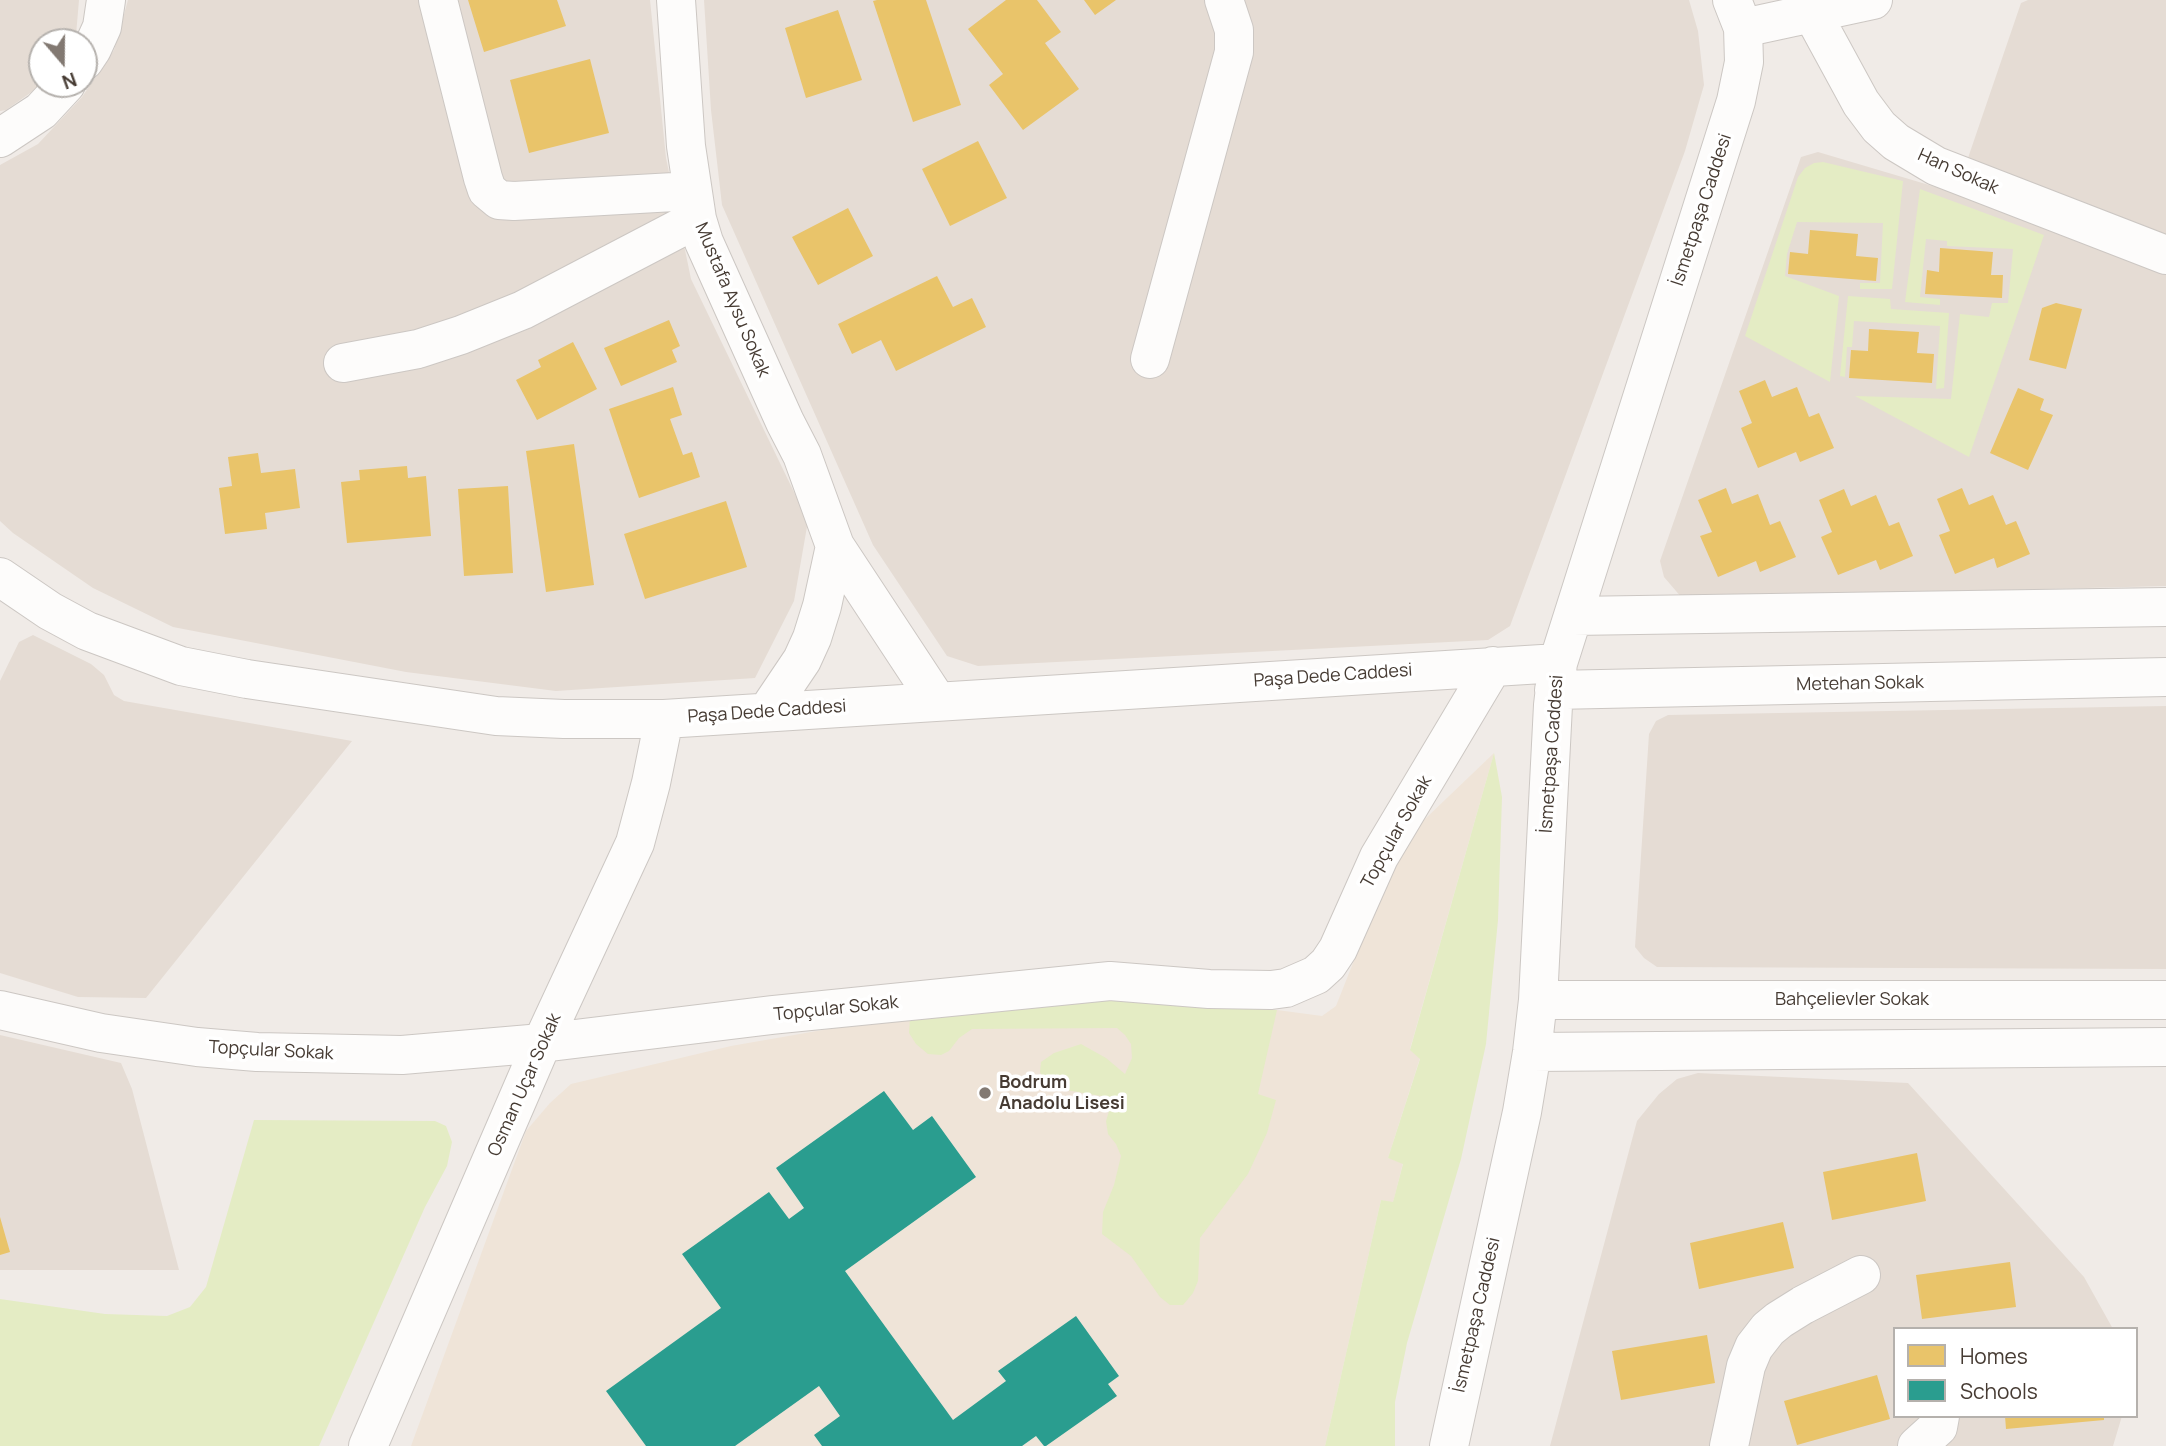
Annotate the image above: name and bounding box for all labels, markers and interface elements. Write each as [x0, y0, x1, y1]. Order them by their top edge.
north arrow [28, 28, 98, 98]
text: N [59, 66, 80, 95]
street label: İsmetpaşa Caddesi [1667, 131, 1737, 289]
street label: Han Sokak [1914, 145, 2002, 199]
street label: Mustafa Aysu Sokak [690, 220, 774, 380]
street label: Paşa Dede Caddesi [1253, 660, 1413, 692]
street label: Metehan Sokak [1796, 672, 1924, 696]
street label: İsmetpaşa Caddesi [1536, 674, 1568, 834]
street label: Paşa Dede Caddesi [687, 696, 847, 728]
street label: Topçular Sokak [1357, 772, 1437, 892]
street label: Bahçelievler Sokak [1775, 989, 1929, 1011]
street label: Topçular Sokak [773, 992, 899, 1026]
street label: Osman Uçar Sokak [484, 1010, 566, 1160]
street label: Topçular Sokak [208, 1037, 334, 1065]
place label: Bodrum Anadolu Lisesi [999, 1072, 1125, 1114]
marker: Bodrum Anadolu Lisesi [977, 1085, 993, 1101]
street label: İsmetpaşa Caddesi [1449, 1235, 1505, 1395]
legend [1893, 1327, 2138, 1418]
text: Homes [1960, 1342, 2028, 1370]
text: Schools [1960, 1377, 2038, 1405]

